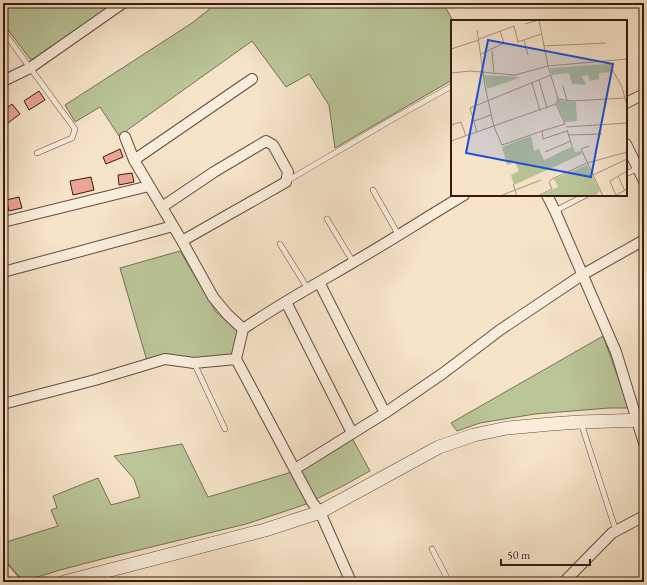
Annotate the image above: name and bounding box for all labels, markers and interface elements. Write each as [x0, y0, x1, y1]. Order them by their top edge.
inset map [451, 20, 627, 196]
scale bar [501, 541, 590, 567]
text: 50 m [507, 547, 531, 563]

